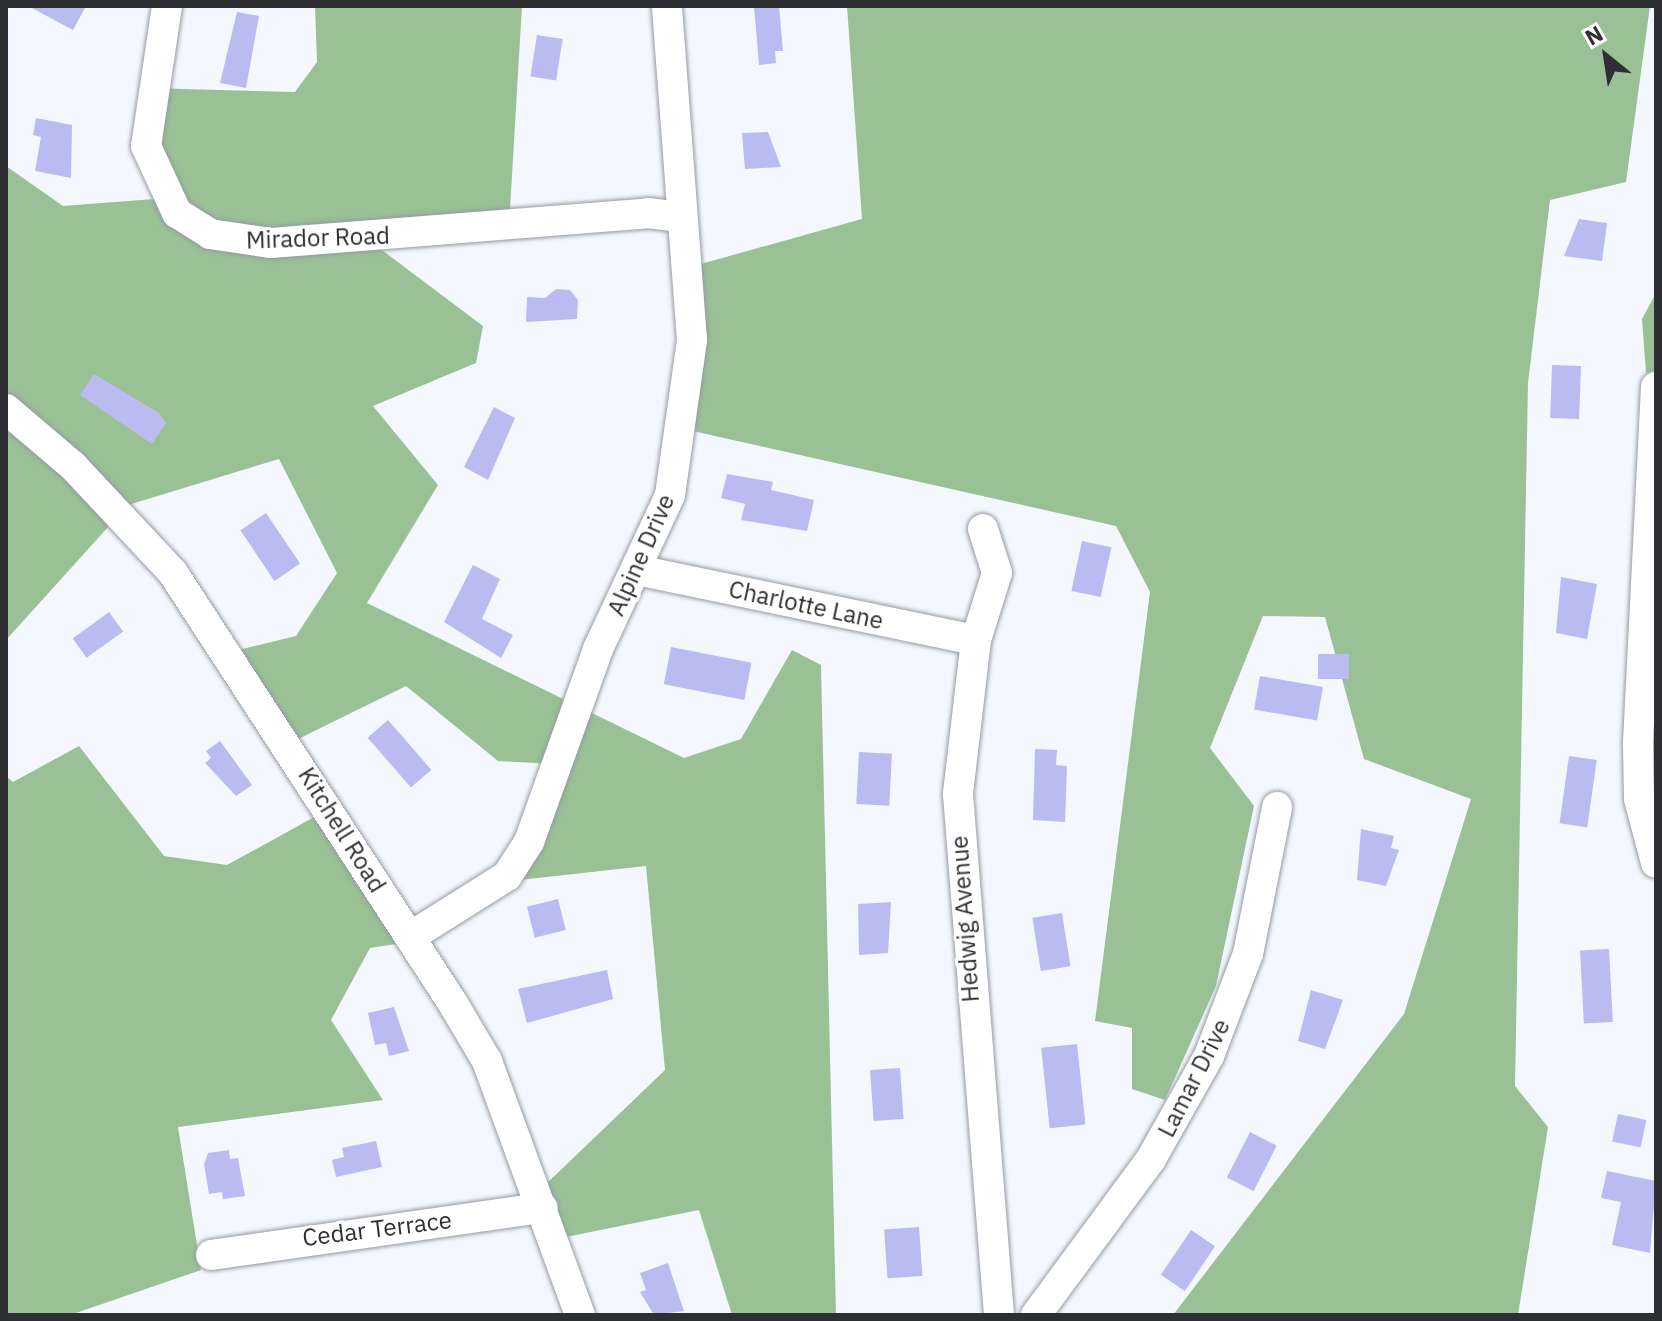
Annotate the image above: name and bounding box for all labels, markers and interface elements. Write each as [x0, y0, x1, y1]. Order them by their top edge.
north arrow [1566, 16, 1646, 96]
text: N [1580, 18, 1608, 51]
street label: Mirador Road [246, 221, 390, 255]
street label: Alpine Drive [601, 490, 681, 620]
street label: Charlotte Lane [726, 575, 886, 635]
street label: Kitchell Road [292, 762, 392, 898]
street label: Hedwig Avenue [945, 835, 985, 1003]
street label: Lamar Drive [1152, 1014, 1236, 1142]
street label: Cedar Terrace [301, 1206, 453, 1252]

